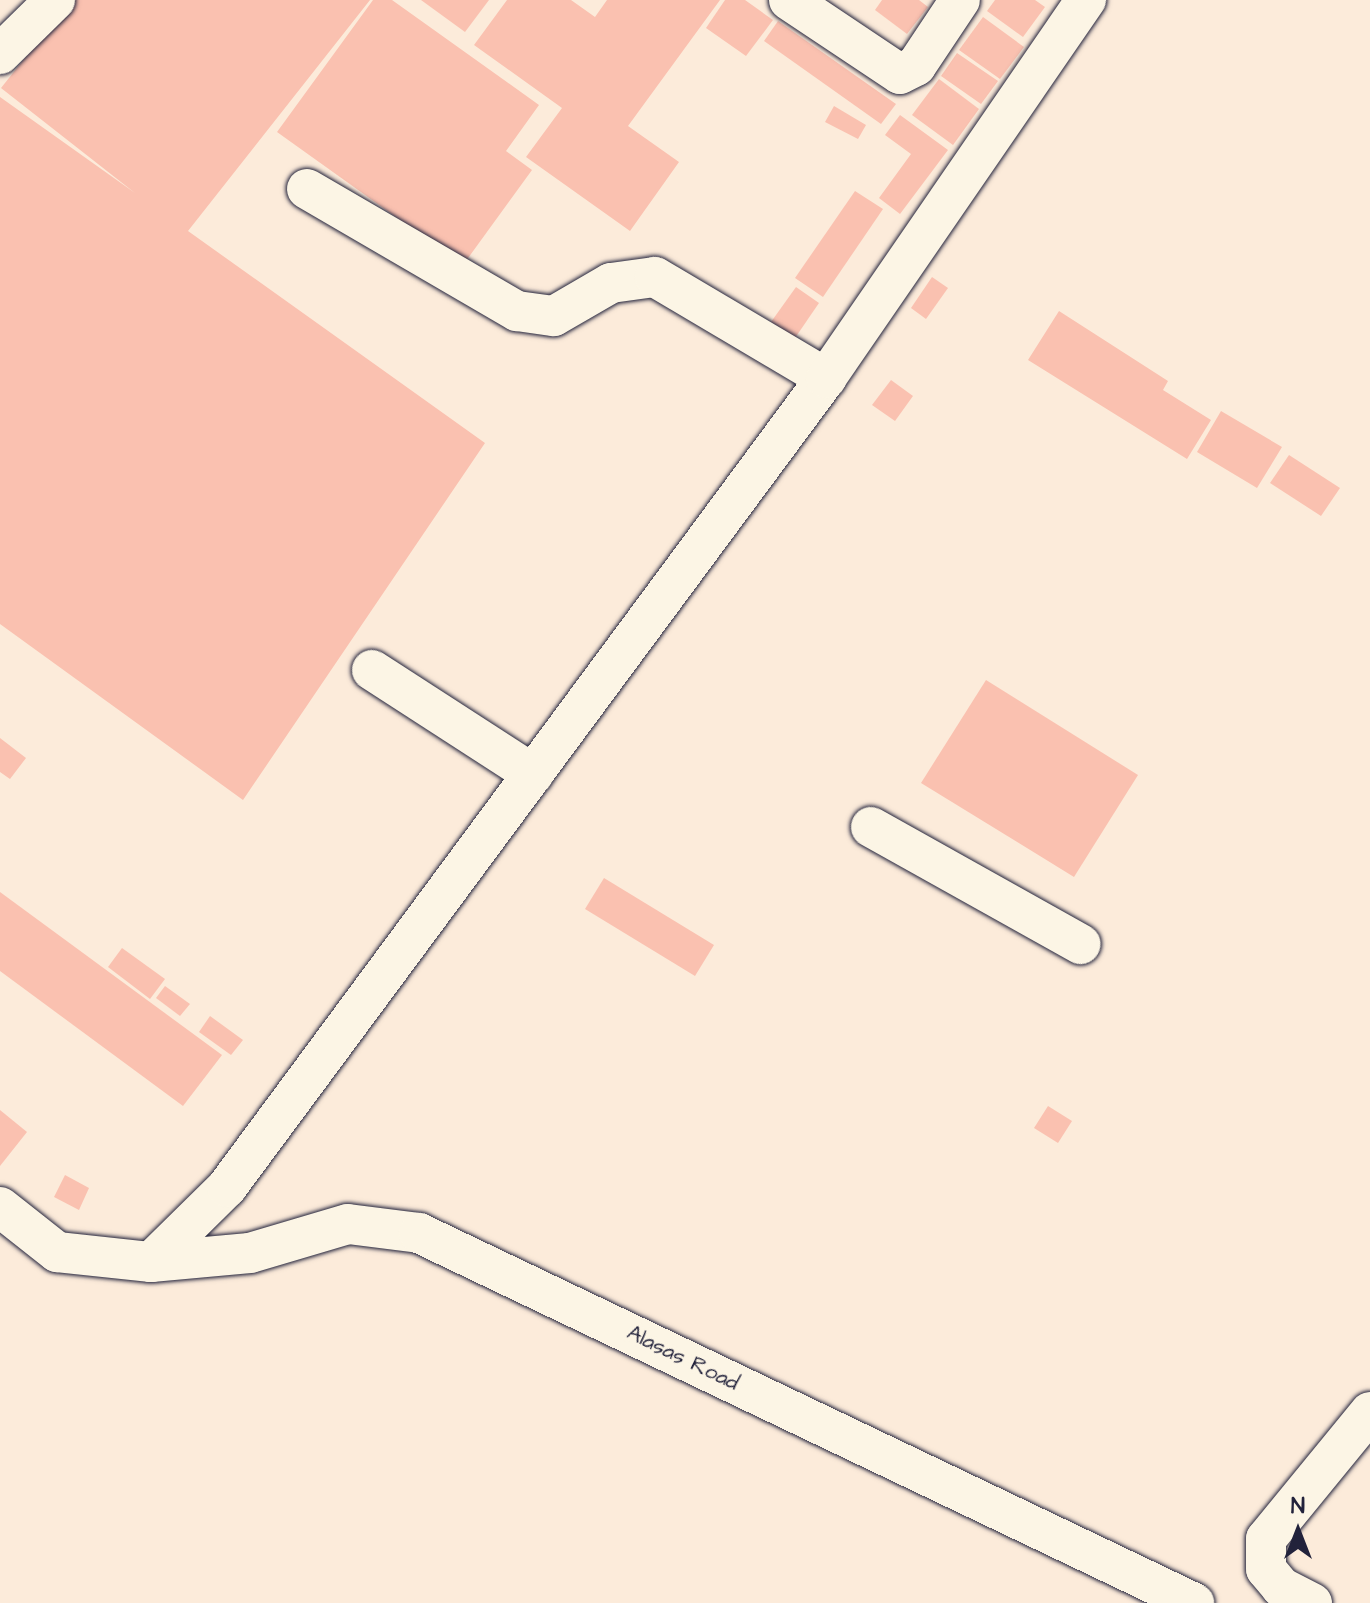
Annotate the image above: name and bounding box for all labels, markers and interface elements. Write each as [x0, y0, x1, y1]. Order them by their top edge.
street label: Alasas Road [623, 1320, 743, 1396]
north arrow [1258, 1491, 1338, 1571]
text: N [1291, 1491, 1305, 1522]

